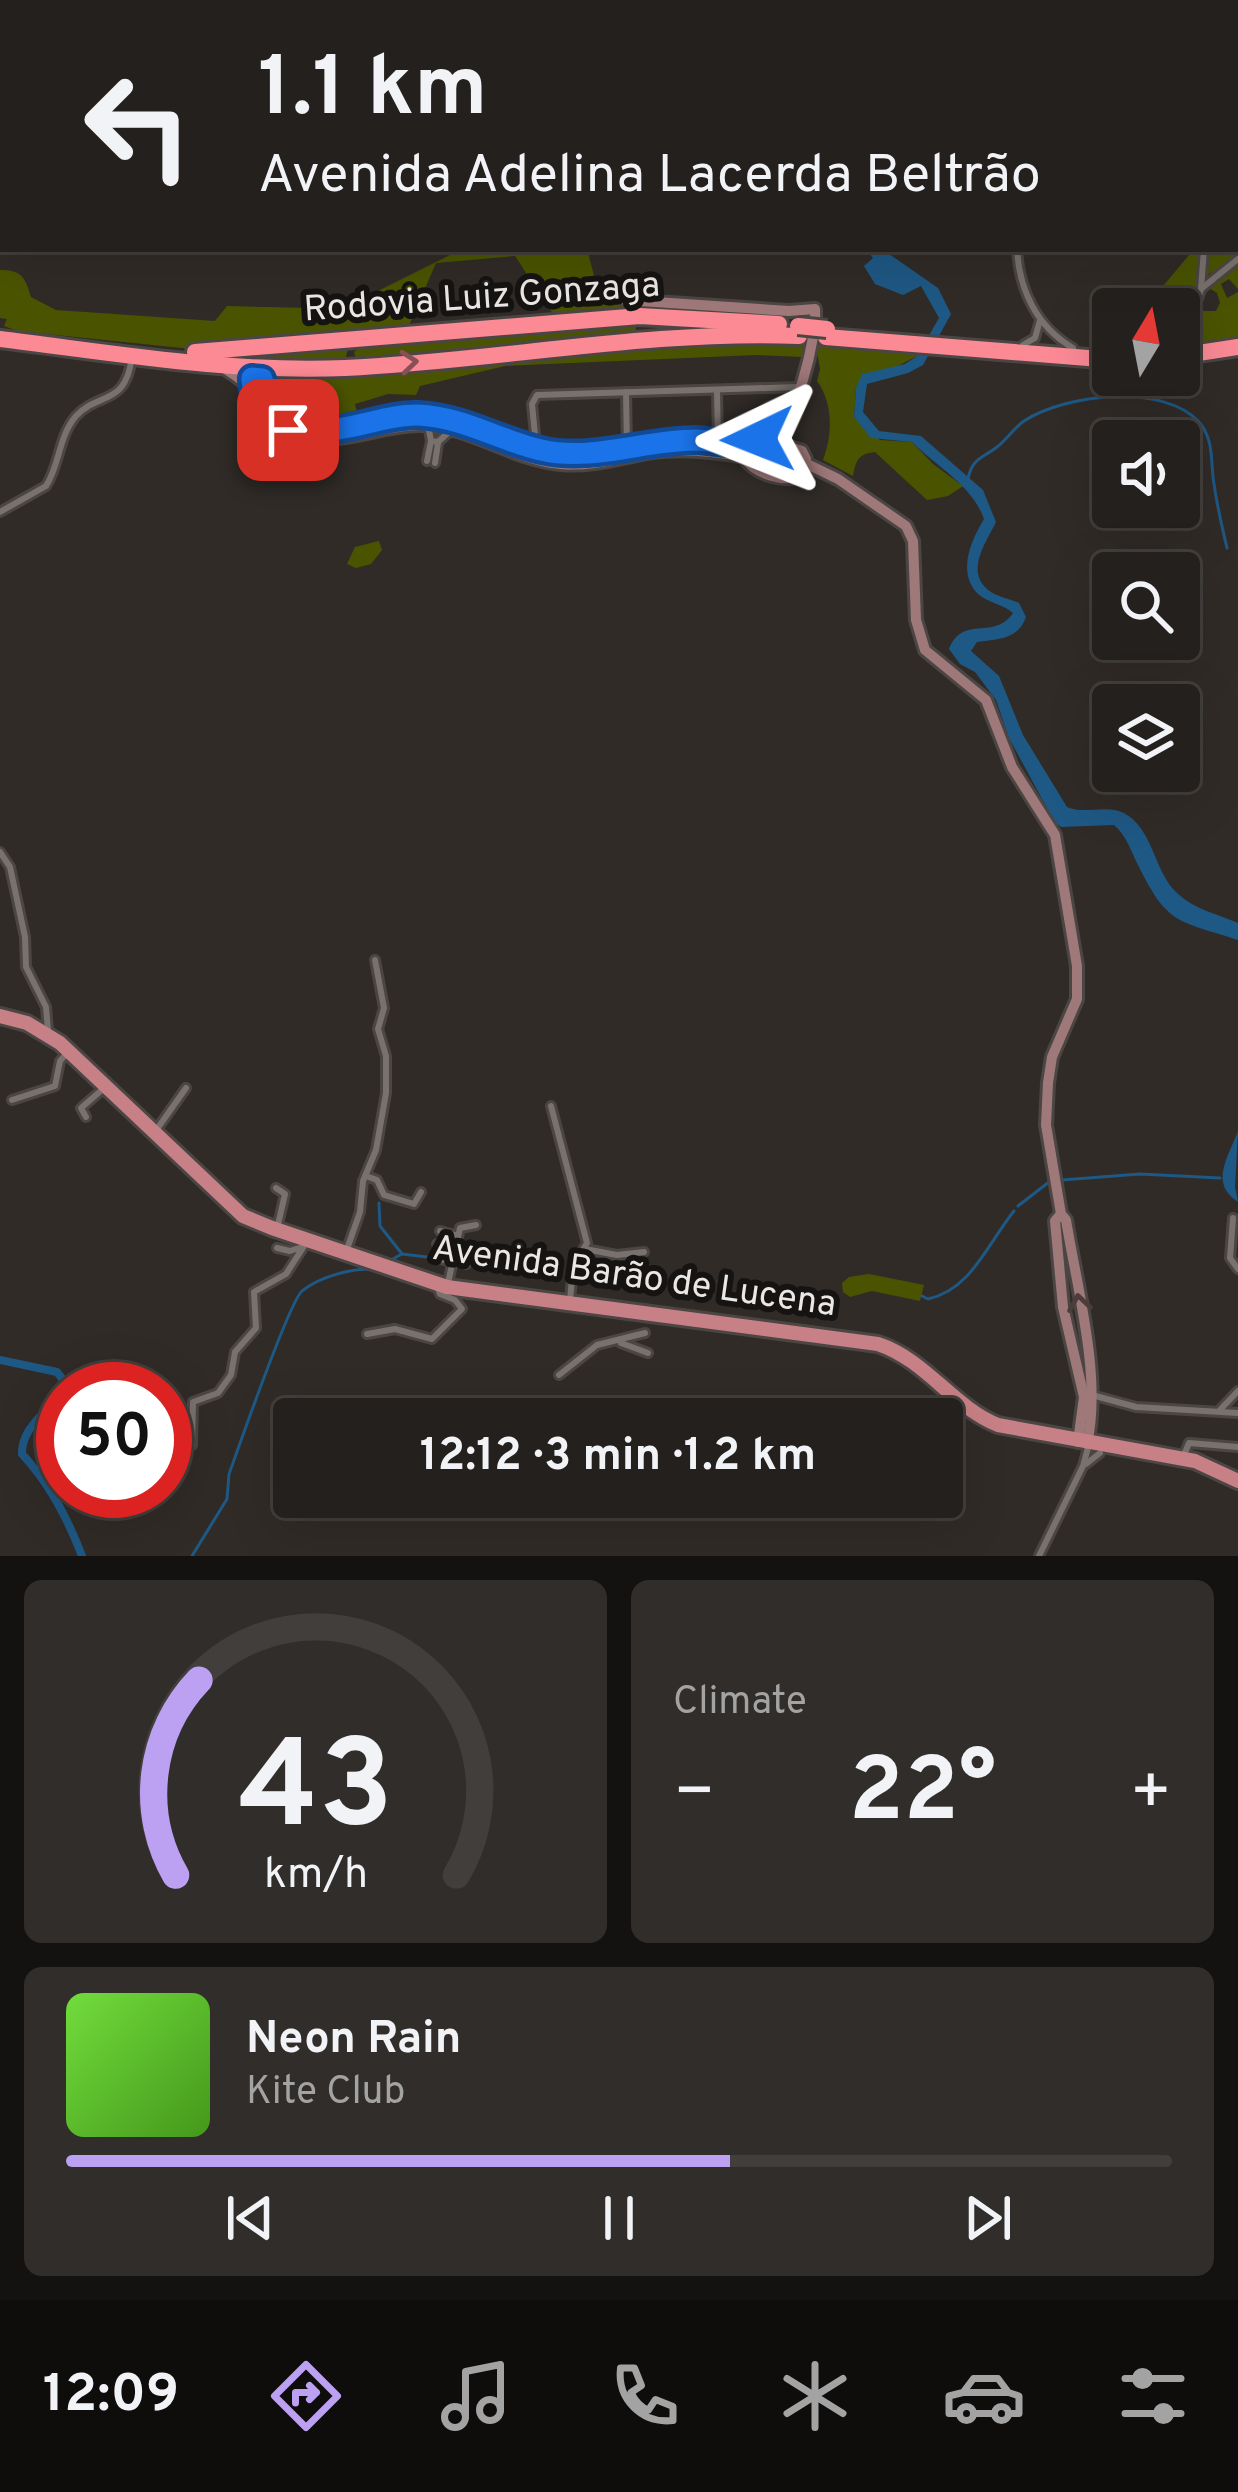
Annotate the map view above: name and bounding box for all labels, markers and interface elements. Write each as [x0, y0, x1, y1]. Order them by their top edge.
text: 1.1 km [258, 39, 488, 145]
icon: left [60, 48, 216, 204]
text: Avenida Adelina Lacerda Beltrão [258, 143, 1041, 212]
street label: Rodovia Luiz Gonzaga [302, 264, 662, 334]
north arrow [1092, 288, 1200, 396]
map controls [1092, 288, 1200, 792]
one-way arrow [400, 350, 419, 375]
position arrow [695, 376, 821, 502]
pin [237, 379, 339, 481]
icon: arrive [255, 397, 321, 463]
button: sound [1092, 420, 1200, 528]
button: search [1092, 552, 1200, 660]
button: layers [1092, 684, 1200, 792]
street label: Avenida Barão de Lucena [429, 1227, 839, 1329]
one-way arrow [1067, 1294, 1093, 1313]
speed limit sign: 50 [36, 1362, 192, 1518]
text: 12:12 · 3 min · 1.2 km [420, 1429, 816, 1486]
text: Climate [673, 1679, 807, 1728]
text: 43 [238, 1714, 393, 1872]
text: 22° [849, 1739, 996, 1852]
text: − [673, 1754, 716, 1837]
text: + [1129, 1754, 1172, 1837]
text: km/h [263, 1848, 368, 1902]
text: Neon Rain [246, 2012, 462, 2069]
text: Kite Club [246, 2069, 405, 2118]
icon: previous [217, 2185, 283, 2251]
icon: pause [586, 2185, 652, 2251]
icon: next [955, 2185, 1021, 2251]
icon: directions [264, 2354, 348, 2438]
icon: music [434, 2354, 518, 2438]
icon: phone [603, 2354, 687, 2438]
icon: climate [773, 2354, 857, 2438]
icon: car [942, 2354, 1026, 2438]
icon: filters [1111, 2354, 1195, 2438]
text: 12:09 [43, 2362, 179, 2431]

